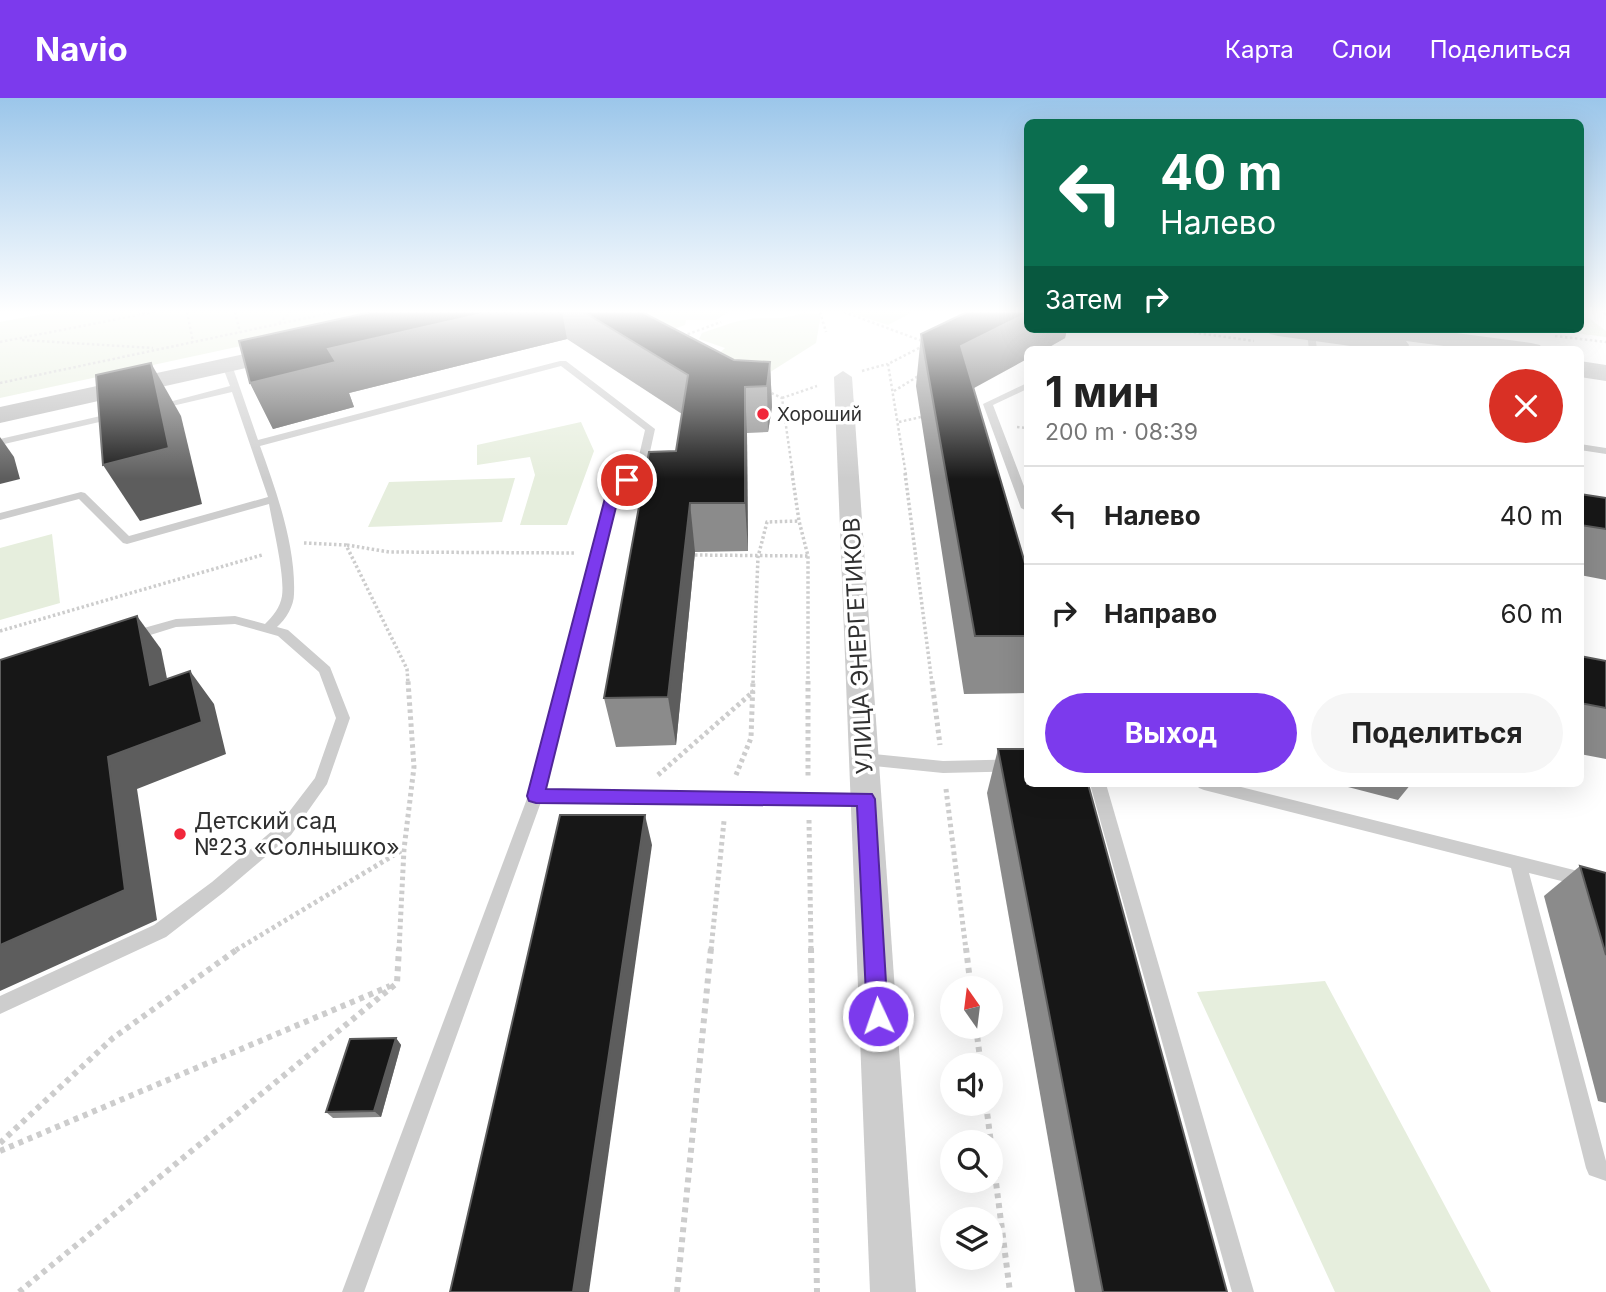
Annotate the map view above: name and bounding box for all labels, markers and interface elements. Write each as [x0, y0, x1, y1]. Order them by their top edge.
text: Navio [35, 29, 128, 69]
text: Карта [1225, 35, 1294, 64]
text: Слои [1332, 35, 1392, 64]
text: Поделиться [1430, 35, 1571, 64]
text: 40 m [1160, 143, 1283, 202]
icon: left [1045, 147, 1136, 238]
text: Налево [1160, 203, 1276, 242]
icon: right [1137, 280, 1175, 318]
text: Затем [1045, 284, 1123, 315]
text: 1 мин [1045, 366, 1159, 417]
button: close [1489, 369, 1563, 443]
place label: Хороший [777, 403, 862, 426]
marker: Хороший [755, 406, 771, 422]
text: 200 m · 08:39 [1045, 418, 1198, 446]
pin [597, 450, 657, 510]
icon: arrive [608, 461, 646, 499]
icon: left [1045, 496, 1083, 534]
text: Налево [1104, 500, 1201, 531]
text: 40 m [1500, 500, 1563, 531]
street label: УЛИЦА ЭНЕРГЕТИКОВ [837, 517, 879, 775]
icon: right [1045, 594, 1083, 632]
text: Направо [1104, 598, 1217, 629]
text: 60 m [1500, 598, 1563, 629]
button: Выход [1045, 693, 1297, 773]
button: Поделиться [1311, 693, 1563, 773]
place label: Детский сад №23 «Солнышко» [194, 807, 400, 861]
marker: Детский сад №23 «Солнышко» [172, 826, 188, 842]
north arrow [940, 976, 1003, 1040]
map controls [940, 976, 1003, 1270]
position arrow [841, 979, 915, 1053]
button: sound [940, 1053, 1003, 1116]
button: search [940, 1130, 1003, 1193]
button: layers [940, 1207, 1003, 1270]

